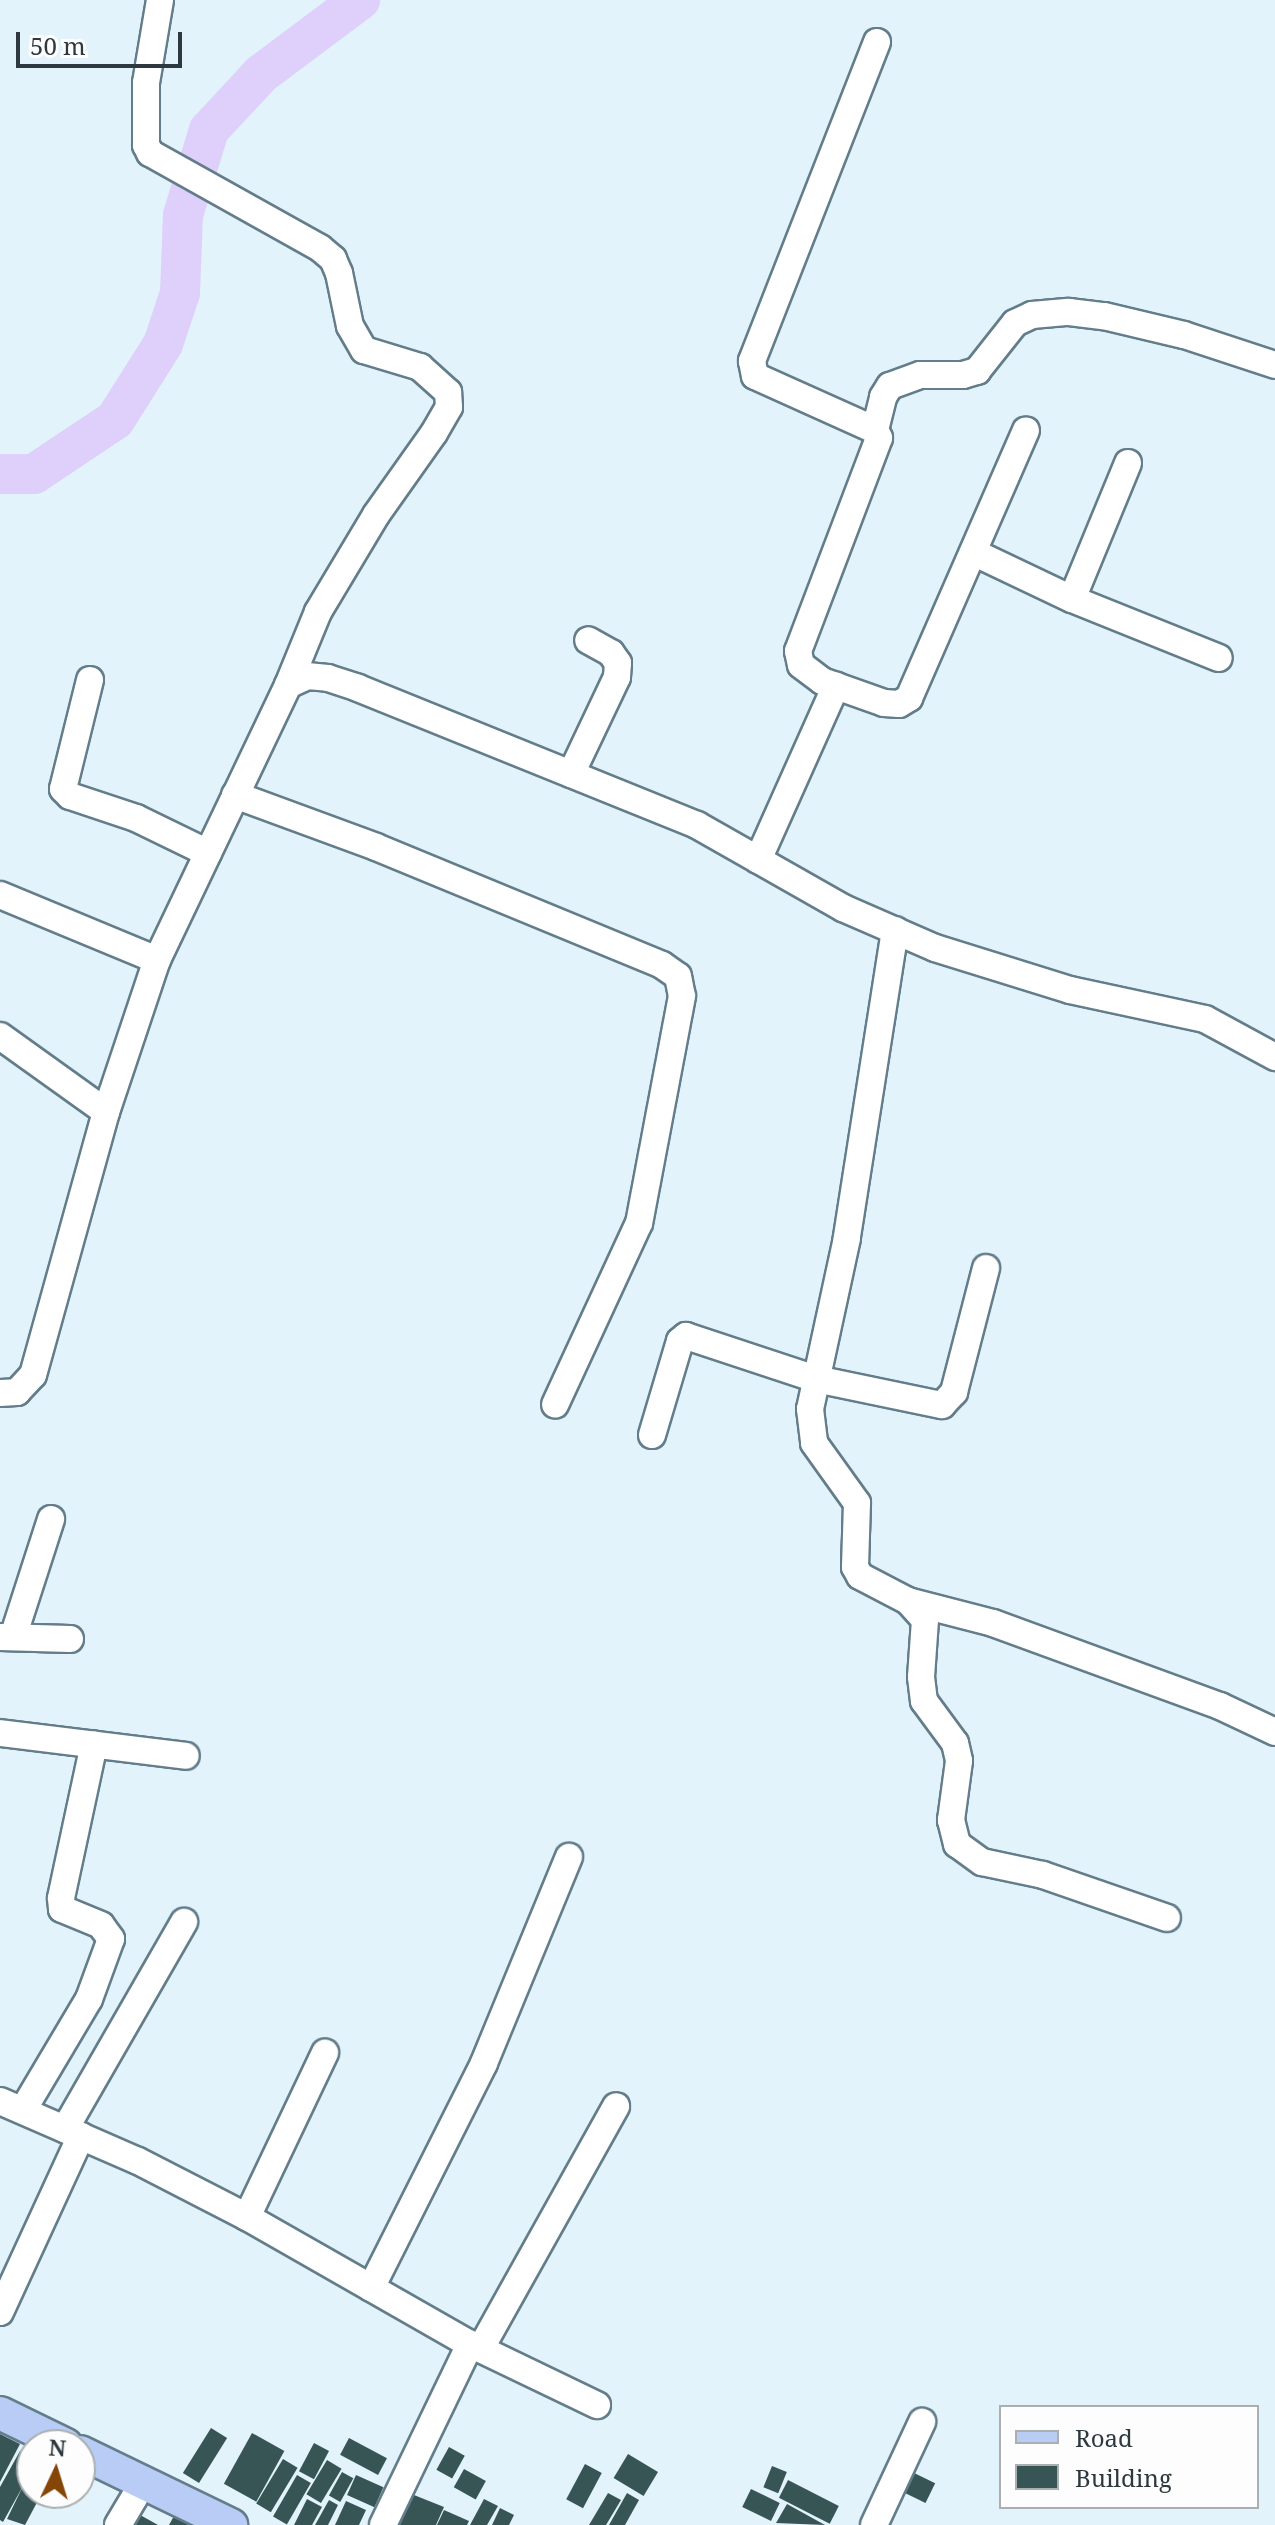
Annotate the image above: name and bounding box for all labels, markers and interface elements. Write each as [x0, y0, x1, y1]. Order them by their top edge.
scale bar [20, 16, 186, 66]
text: 50 m [30, 29, 86, 62]
legend [999, 2405, 1259, 2509]
text: Road [1075, 2421, 1133, 2454]
north arrow [16, 2429, 96, 2509]
text: N [48, 2431, 67, 2463]
text: Building [1075, 2461, 1172, 2494]

